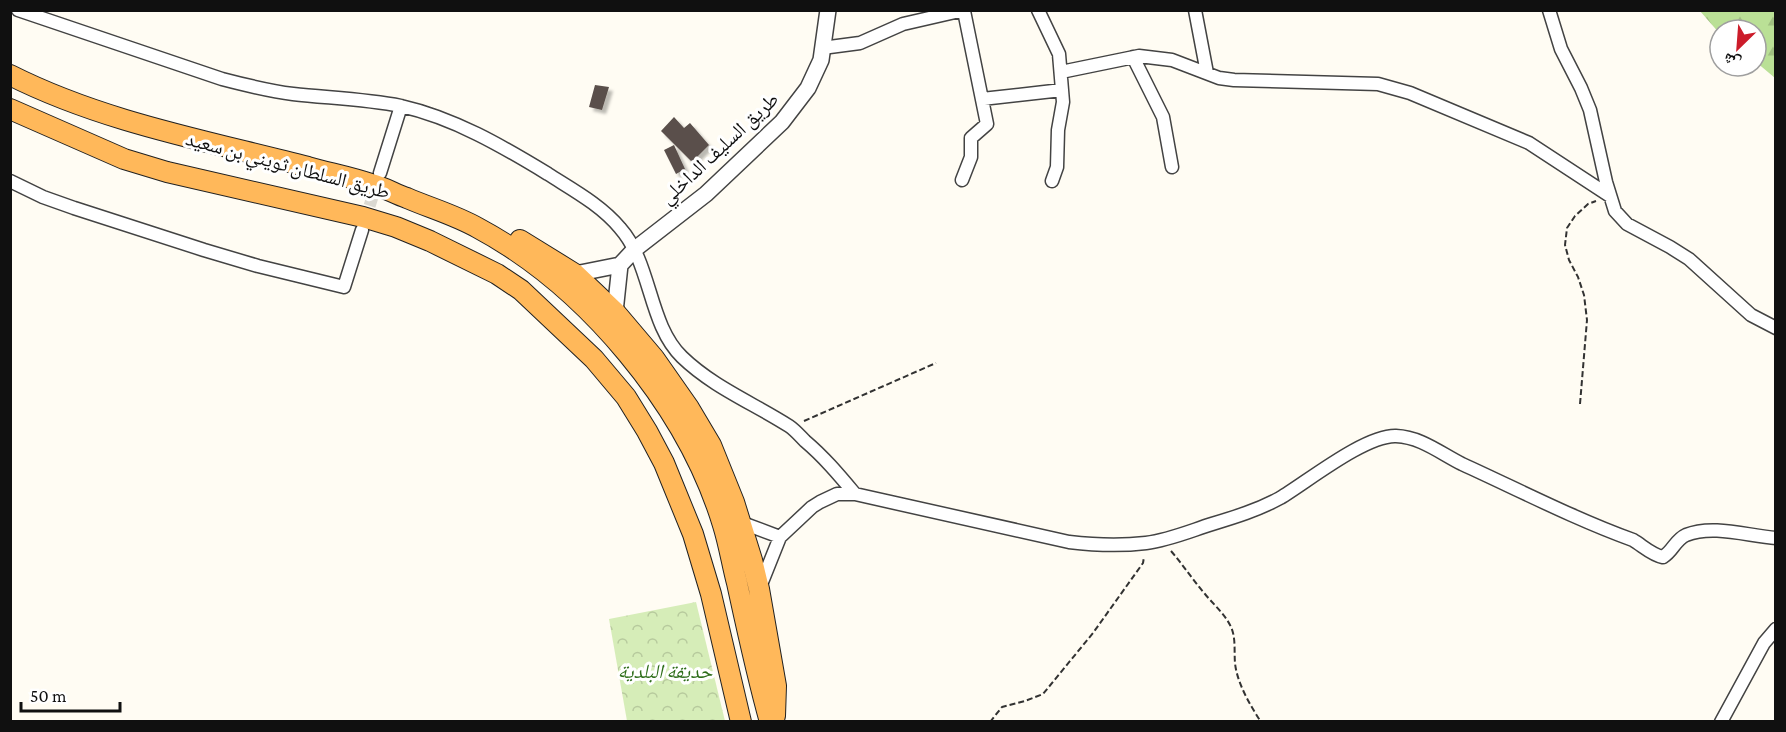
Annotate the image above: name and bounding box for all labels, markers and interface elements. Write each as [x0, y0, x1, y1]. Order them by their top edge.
north arrow [1708, 18, 1768, 78]
text: ش [1721, 49, 1744, 72]
street label: طريق السليف الداخلي [655, 88, 786, 212]
street label: طريق السلطان ثويني بن سعيد [182, 127, 393, 208]
park label: حديقة البلدية [618, 660, 713, 683]
scale bar [21, 675, 120, 713]
text: 50 m [30, 686, 67, 706]

